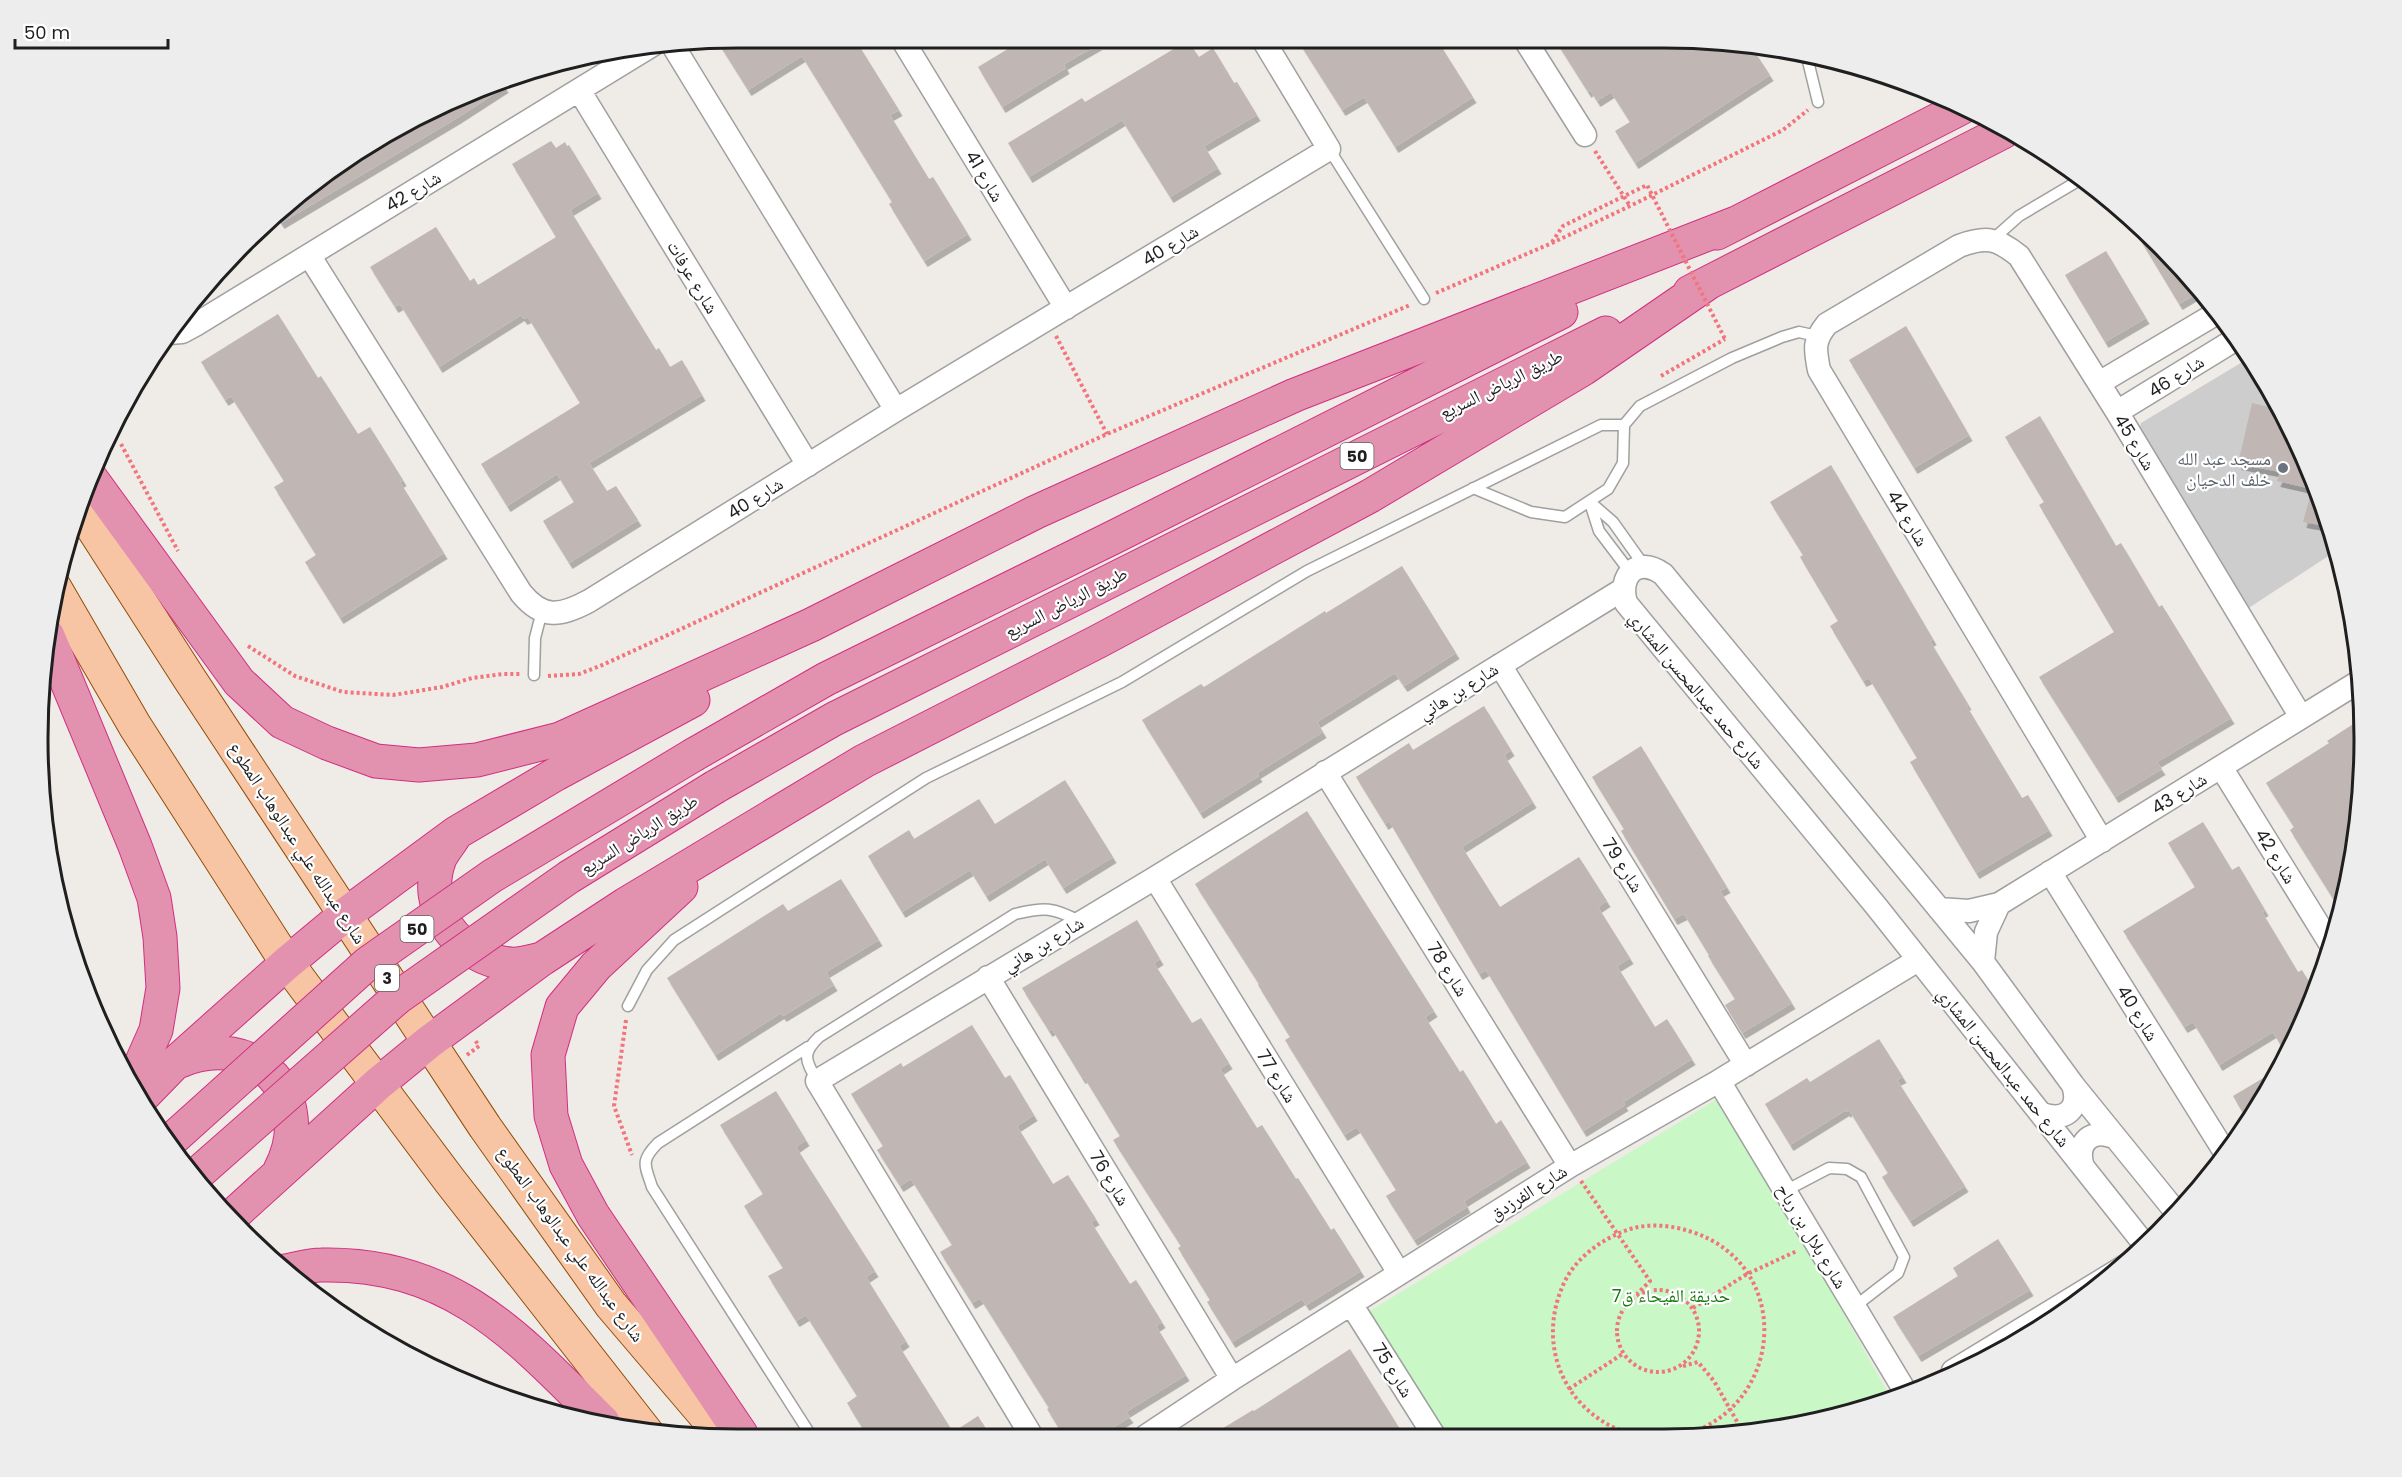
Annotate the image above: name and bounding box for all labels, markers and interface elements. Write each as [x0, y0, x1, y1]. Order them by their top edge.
scale bar [15, 12, 168, 50]
text: 50 m [24, 20, 70, 45]
street label: شارع 41 [960, 146, 1010, 206]
street label: شارع 42 [381, 165, 445, 217]
street label: شارع 40 [1137, 218, 1203, 272]
street label: شارع عرفات [661, 236, 725, 318]
street label: طريق الرياض السريع [1435, 343, 1567, 425]
street label: شارع 46 [2143, 349, 2209, 403]
street label: شارع 45 [2108, 409, 2162, 475]
road number: 50 [1340, 443, 1374, 469]
place label: مسجد عبد الله خلف الدحيان [2177, 446, 2271, 492]
marker: مسجد عبد الله خلف الدحيان [2276, 461, 2290, 475]
street label: شارع 40 [722, 471, 788, 525]
street label: شارع 44 [1881, 485, 1935, 551]
street label: طريق الرياض السريع [1000, 560, 1132, 644]
street label: شارع حمد عبدالمحسن المشاري [1621, 606, 1771, 776]
street label: شارع بن هاني [1413, 656, 1504, 728]
street label: شارع عبدالله علي عبدالوهاب المطوع [221, 737, 373, 950]
street label: شارع 43 [2147, 766, 2211, 820]
street label: طريق الرياض السريع [575, 788, 703, 880]
street label: شارع 42 [2249, 824, 2303, 888]
street label: شارع 79 [1596, 833, 1650, 897]
street label: شارع بن هاني [998, 910, 1089, 980]
road number: 50 [400, 916, 434, 942]
street label: شارع 78 [1421, 937, 1475, 1001]
road number: 3 [375, 965, 399, 991]
street label: شارع 40 [2111, 980, 2165, 1046]
street label: شارع حمد عبدالمحسن المشاري [1930, 982, 2076, 1154]
street label: شارع 77 [1251, 1044, 1303, 1108]
street label: شارع عبدالله علي عبدالوهاب المطوع [489, 1141, 650, 1348]
street label: شارع 76 [1084, 1146, 1136, 1210]
street label: شارع الفرزدق [1484, 1158, 1572, 1226]
street label: شارع بلال بن رباح [1771, 1179, 1853, 1293]
park label: حديقة الفيحاء ق7 [1612, 1283, 1730, 1308]
street label: شارع 75 [1366, 1338, 1420, 1402]

